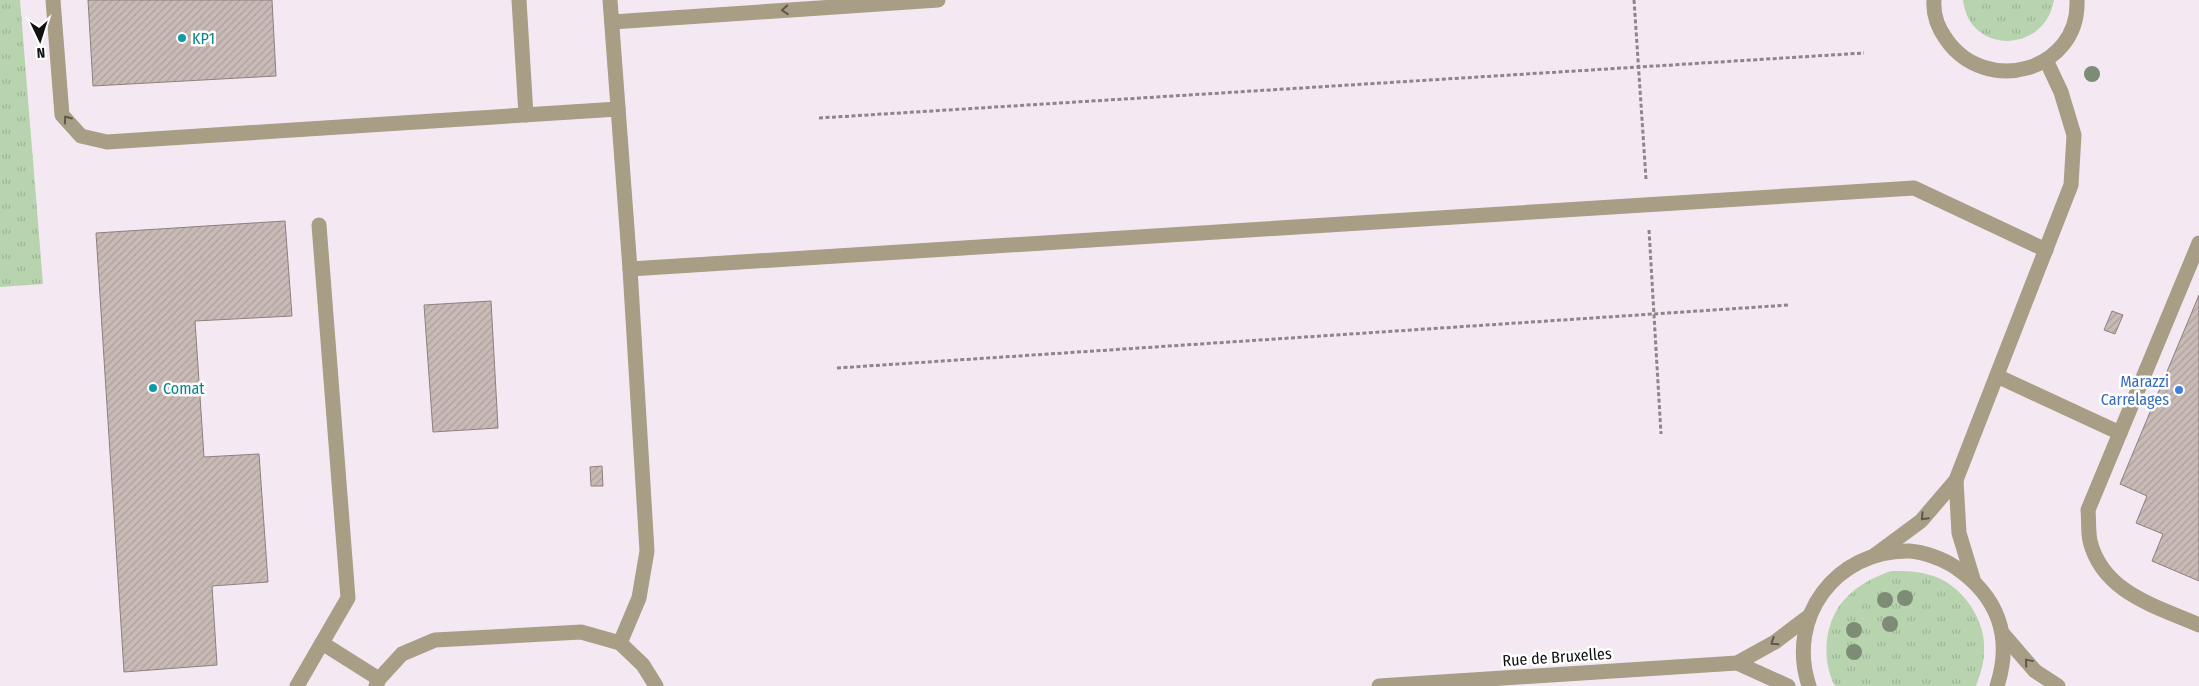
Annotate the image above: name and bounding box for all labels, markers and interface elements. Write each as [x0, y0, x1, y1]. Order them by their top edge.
one-way arrow [780, 5, 788, 16]
north arrow [15, 15, 65, 65]
place label: KP1 [192, 29, 215, 48]
marker: KP1 [176, 32, 188, 44]
text: N [36, 44, 46, 61]
one-way arrow [64, 115, 73, 125]
place label: Marazzi Carrelages [2101, 372, 2169, 409]
place label: Comat [163, 379, 205, 398]
marker: Comat [147, 382, 159, 394]
marker: Marazzi Carrelages [2173, 384, 2185, 396]
one-way arrow [1921, 512, 1930, 521]
one-way arrow [1770, 636, 1780, 645]
street label: Rue de Bruxelles [1502, 644, 1612, 670]
one-way arrow [2025, 659, 2034, 668]

